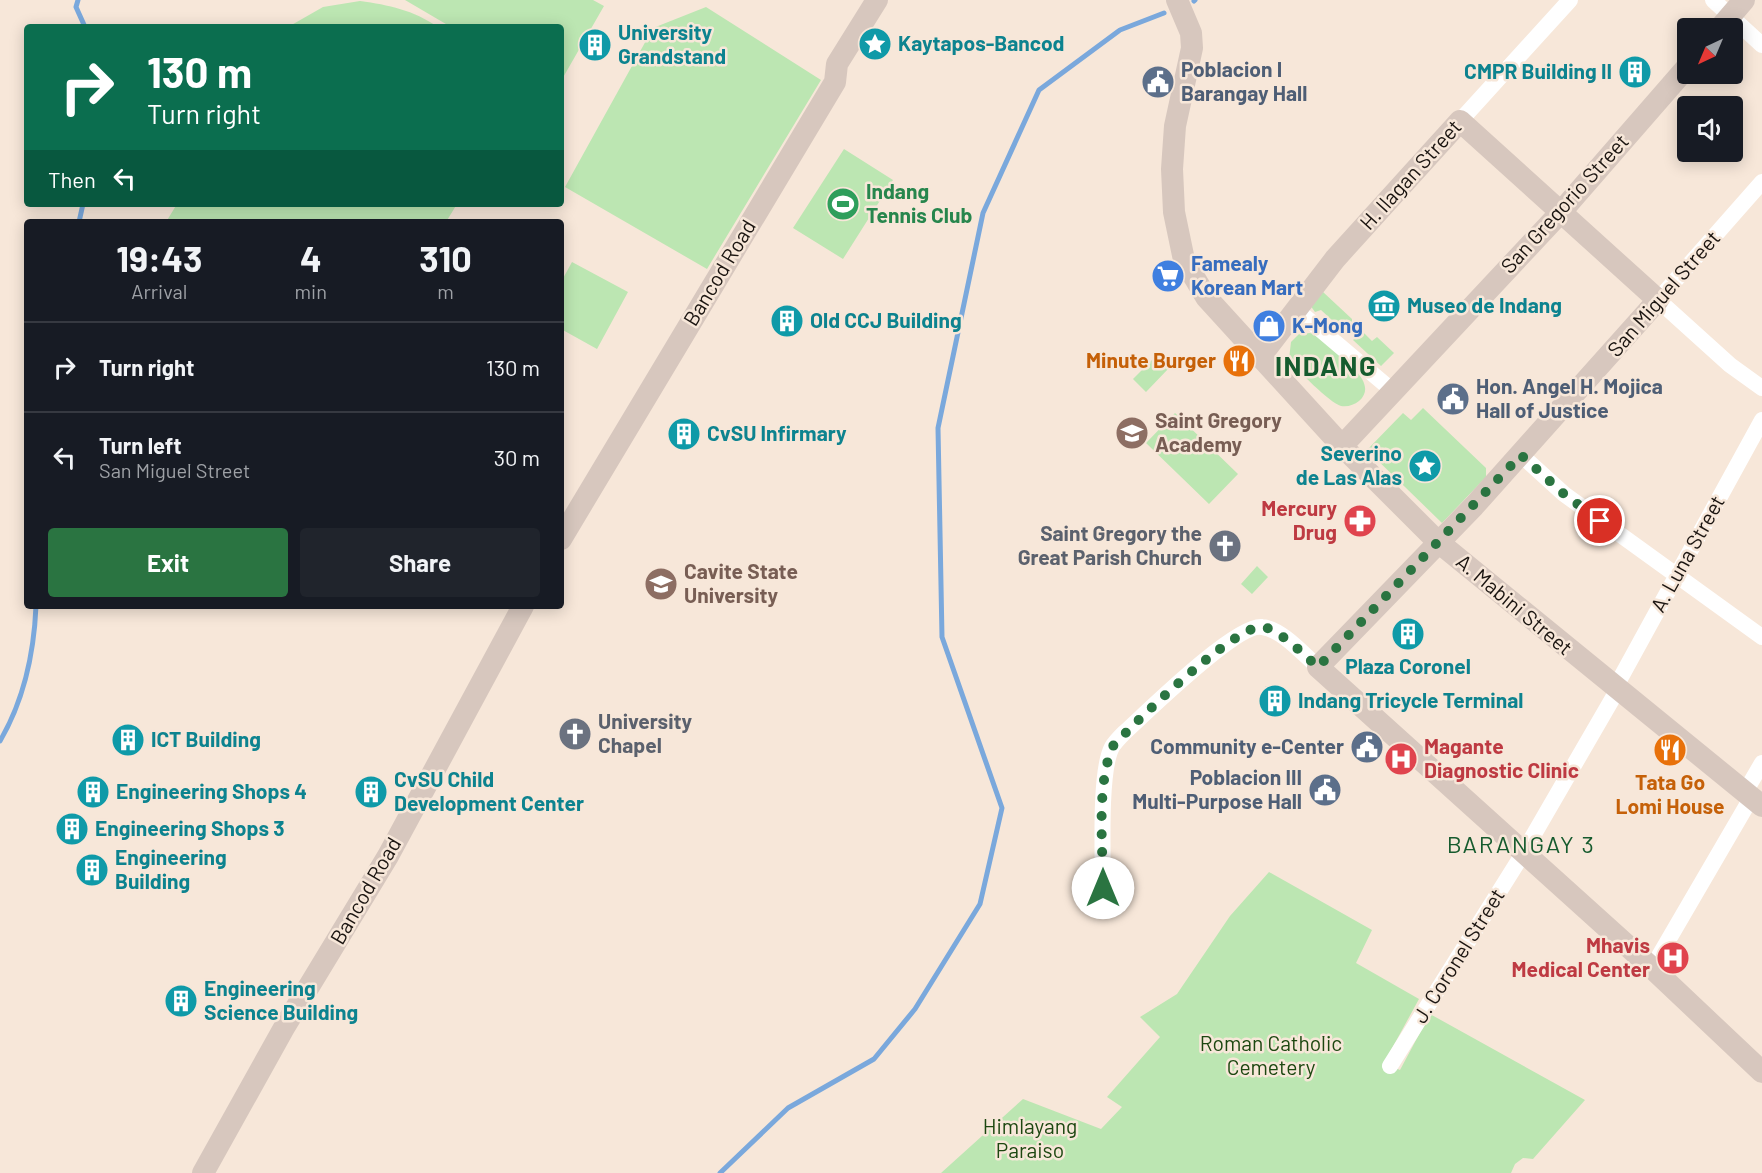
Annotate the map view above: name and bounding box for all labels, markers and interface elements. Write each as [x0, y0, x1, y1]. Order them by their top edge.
north arrow [1677, 18, 1743, 84]
map controls [1677, 18, 1743, 162]
place label: University Grandstand [618, 19, 726, 68]
place icon: Kaytapos-Bancod [857, 26, 893, 62]
building icon: University Grandstand [577, 27, 613, 63]
place label: Kaytapos-Bancod [898, 30, 1065, 55]
text: 130 m [147, 46, 252, 96]
icon: right [48, 48, 126, 126]
building icon: CMPR Building II [1617, 54, 1653, 90]
place label: Poblacion I Barangay Hall [1181, 56, 1307, 105]
place label: CMPR Building II [1464, 58, 1612, 83]
public building icon: Poblacion I Barangay Hall [1140, 64, 1176, 100]
button: sound [1677, 96, 1743, 162]
text: Turn right [147, 97, 261, 129]
street label: H. Ilagan Street [1354, 114, 1466, 234]
street label: San Gregorio Street [1495, 128, 1633, 278]
icon: left [108, 162, 141, 195]
text: Then [48, 166, 96, 192]
place label: Indang Tennis Club [866, 178, 972, 227]
sports icon: Indang Tennis Club [825, 186, 861, 222]
street label: Bancod Road [677, 215, 760, 330]
street label: San Miguel Street [1601, 225, 1724, 361]
text: 19:43 [116, 236, 202, 279]
text: 4 [300, 236, 322, 279]
text: 310 [419, 236, 472, 279]
place label: Famealy Korean Mart [1191, 250, 1303, 299]
supermarket icon: Famealy Korean Mart [1150, 258, 1186, 294]
text: Arrival [131, 279, 187, 303]
text: min [295, 279, 327, 303]
text: m [437, 279, 454, 303]
museum icon: Museo de Indang [1366, 288, 1402, 324]
place label: Museo de Indang [1407, 292, 1562, 317]
building icon: Old CCJ Building [769, 303, 805, 339]
place label: Old CCJ Building [810, 307, 962, 332]
shop icon: K-Mong [1251, 308, 1287, 344]
place label: K-Mong [1292, 312, 1363, 337]
restaurant icon: Minute Burger [1221, 343, 1257, 379]
place label: Minute Burger [1086, 347, 1216, 372]
district label: INDANG [1275, 349, 1377, 381]
icon: right [48, 351, 81, 384]
text: Turn right [99, 354, 194, 380]
text: 130 m [486, 354, 540, 380]
place label: Hon. Angel H. Mojica Hall of Justice [1476, 373, 1663, 422]
public building icon: Hon. Angel H. Mojica Hall of Justice [1435, 381, 1471, 417]
place label: Saint Gregory Academy [1155, 407, 1282, 456]
school or university icon: Saint Gregory Academy [1114, 415, 1150, 451]
building icon: CvSU Infirmary [666, 416, 702, 452]
place label: CvSU Infirmary [707, 420, 847, 445]
text: Turn left [99, 432, 182, 458]
place label: Severino de Las Alas [1296, 440, 1402, 489]
icon: left [48, 441, 81, 474]
text: 30 m [494, 444, 540, 470]
place icon: Severino de Las Alas [1407, 448, 1443, 484]
text: San Miguel Street [99, 458, 250, 482]
street label: A. Luna Street [1644, 491, 1729, 616]
place label: Mercury Drug [1261, 495, 1337, 544]
pin [1574, 495, 1625, 546]
pharmacy icon: Mercury Drug [1342, 503, 1378, 539]
icon: arrive [1583, 504, 1616, 537]
place label: Saint Gregory the Great Parish Church [1018, 520, 1202, 569]
button: Exit [48, 528, 288, 597]
button: Share [300, 528, 540, 597]
church icon: Saint Gregory the Great Parish Church [1207, 528, 1243, 564]
street label: A. Mabini Street [1452, 548, 1578, 660]
place label: Cavite State University [684, 558, 798, 607]
school or university icon: Cavite State University [643, 566, 679, 602]
building icon: Plaza Coronel [1390, 616, 1426, 652]
place label: Plaza Coronel [1345, 653, 1471, 678]
building icon: Indang Tricycle Terminal [1257, 683, 1293, 719]
place label: Indang Tricycle Terminal [1298, 687, 1523, 712]
place label: University Chapel [598, 708, 692, 757]
church icon: University Chapel [557, 716, 593, 752]
building icon: ICT Building [110, 722, 146, 758]
place label: ICT Building [151, 726, 261, 751]
public building icon: Community e-Center [1349, 729, 1385, 765]
restaurant icon: Tata Go Lomi House [1652, 732, 1688, 768]
place label: Community e-Center [1150, 733, 1344, 758]
place label: Magante Diagnostic Clinic [1424, 733, 1579, 782]
hospital icon: Magante Diagnostic Clinic [1383, 741, 1419, 777]
place label: Poblacion III Multi-Purpose Hall [1132, 764, 1302, 813]
place label: CvSU Child Development Center [394, 766, 584, 815]
place label: Tata Go Lomi House [1615, 769, 1725, 818]
public building icon: Poblacion III Multi-Purpose Hall [1307, 772, 1343, 808]
building icon: Engineering Shops 4 [75, 774, 111, 810]
building icon: CvSU Child Development Center [353, 774, 389, 810]
place label: Engineering Shops 4 [116, 778, 307, 803]
building icon: Engineering Shops 3 [54, 811, 90, 847]
place label: Engineering Shops 3 [95, 815, 285, 840]
district label: BARANGAY 3 [1447, 829, 1595, 858]
street label: Bancod Road [324, 832, 405, 948]
place label: Engineering Building [115, 844, 227, 893]
building icon: Engineering Building [74, 852, 110, 888]
position arrow [1071, 856, 1135, 920]
street label: J. Coronel Street [1406, 883, 1509, 1027]
place label: Mhavis Medical Center [1512, 932, 1650, 981]
hospital icon: Mhavis Medical Center [1655, 940, 1691, 976]
place label: Engineering Science Building [204, 975, 358, 1024]
building icon: Engineering Science Building [163, 983, 199, 1019]
park label: Roman Catholic Cemetery [1200, 1030, 1342, 1079]
park label: Himlayang Paraiso [983, 1113, 1077, 1162]

